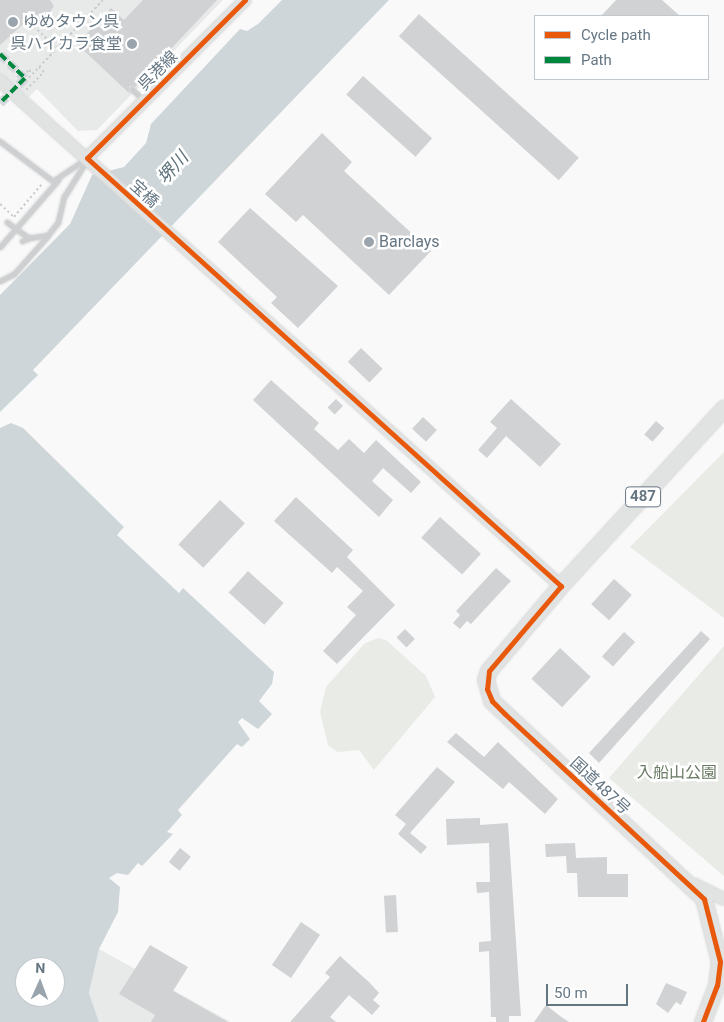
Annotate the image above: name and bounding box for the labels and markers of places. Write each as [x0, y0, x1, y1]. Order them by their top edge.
place label: ゆめタウン呉 [23, 12, 119, 32]
marker: ゆめタウン呉 [7, 16, 19, 28]
place label: 呉ハイカラ食堂 [10, 34, 122, 54]
marker: 呉ハイカラ食堂 [126, 38, 138, 50]
place label: Barclays [379, 232, 440, 252]
marker: Barclays [363, 236, 375, 248]

